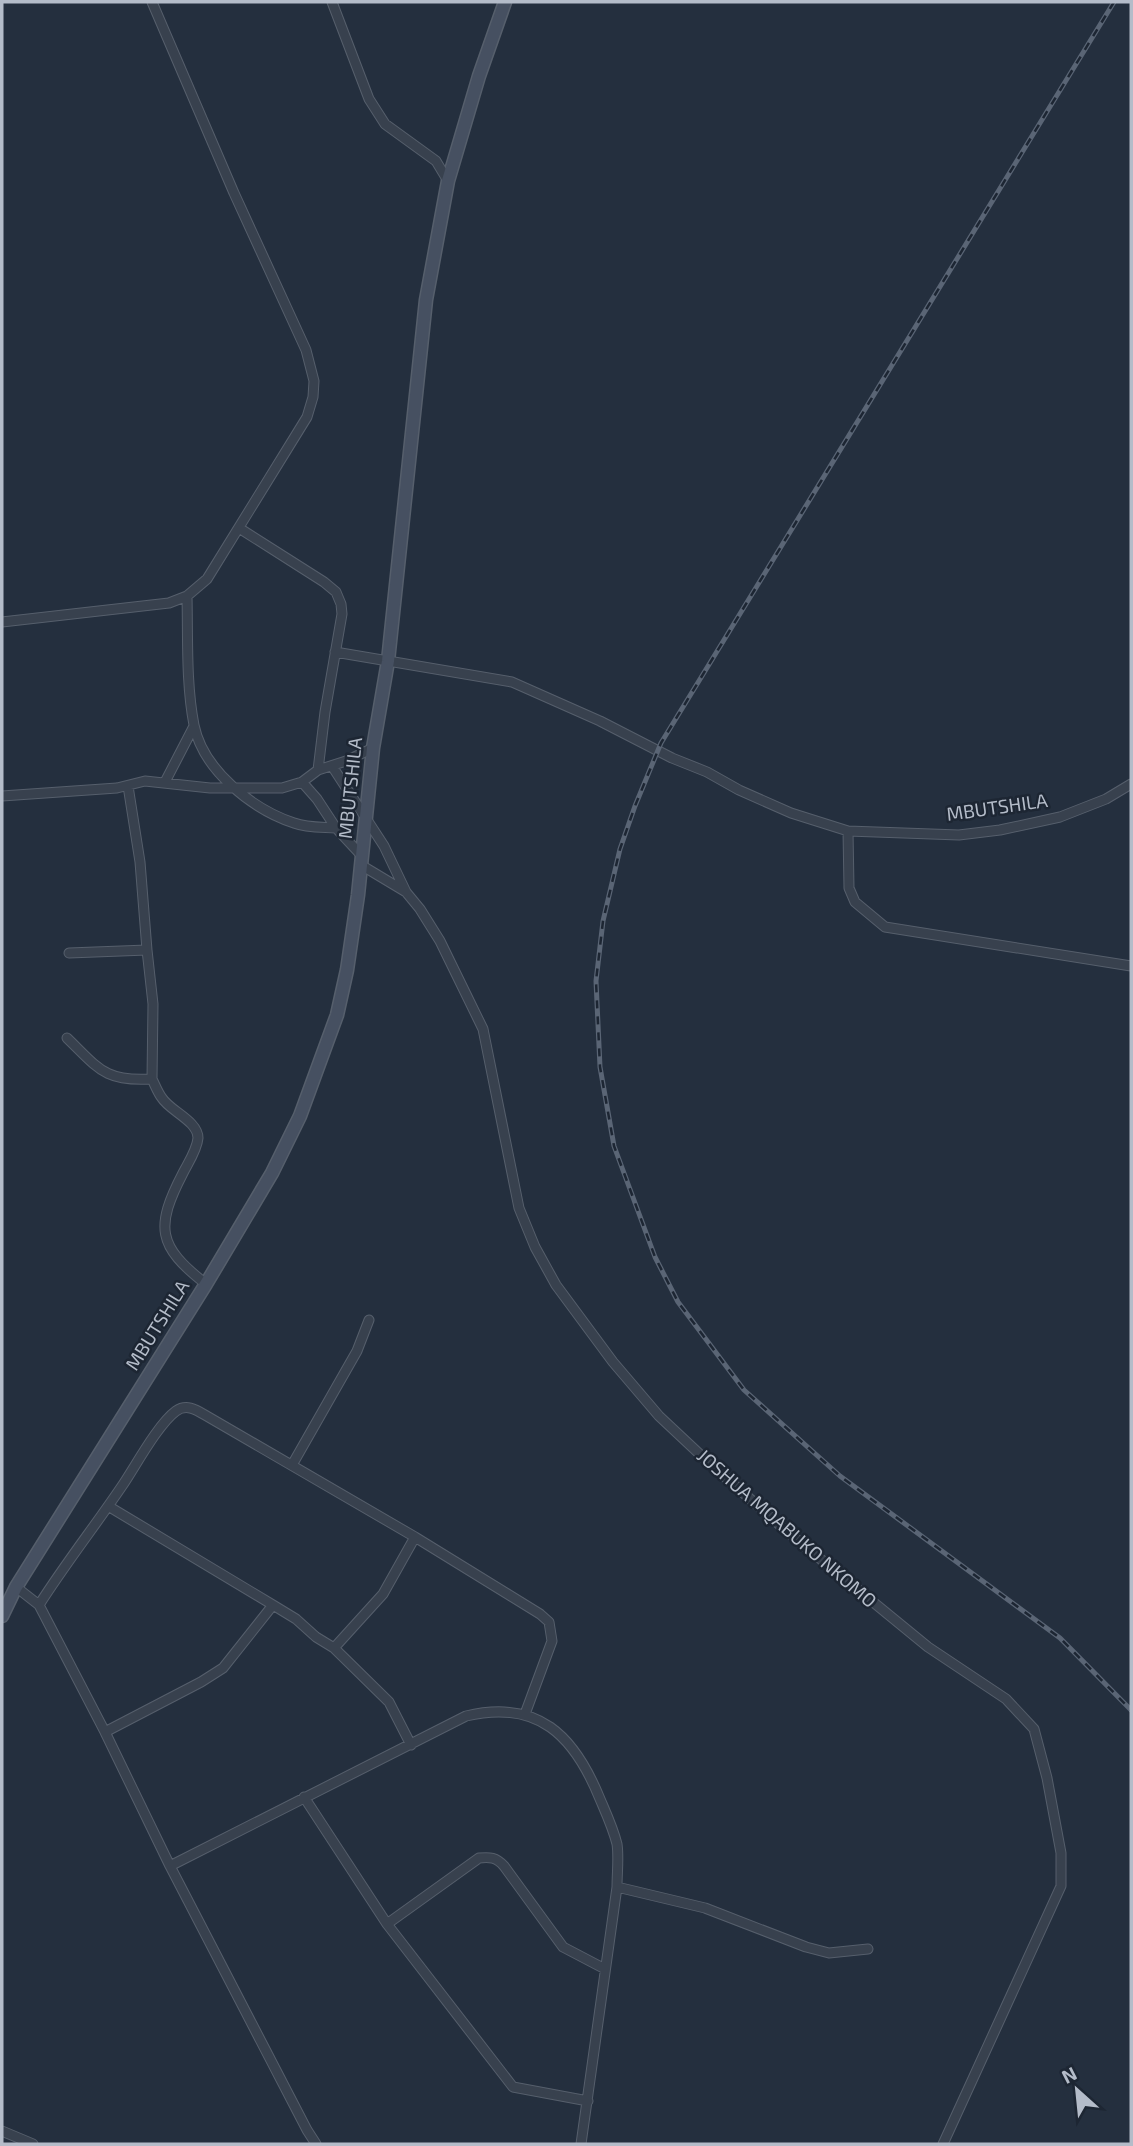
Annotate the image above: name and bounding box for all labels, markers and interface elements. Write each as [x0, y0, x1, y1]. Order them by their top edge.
street label: MBUTSHILA [333, 736, 366, 840]
street label: MBUTSHILA [945, 788, 1049, 825]
street label: MBUTSHILA [120, 1275, 193, 1374]
street label: JOSHUA MQABUKO NKOMO [693, 1443, 882, 1612]
north arrow [1042, 2055, 1112, 2125]
text: N [1058, 2061, 1080, 2088]

